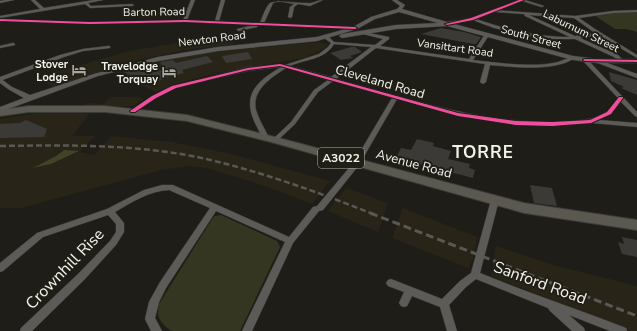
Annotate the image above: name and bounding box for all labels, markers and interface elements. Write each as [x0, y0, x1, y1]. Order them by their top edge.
street label: Barton Road [123, 4, 185, 20]
street label: Laburnum Street [540, 6, 622, 56]
street label: South Street [499, 22, 563, 52]
street label: Newton Road [177, 27, 247, 51]
street label: Vansittart Road [415, 35, 494, 61]
place label: Stover Lodge [35, 57, 69, 85]
place label: Travelodge Torquay [101, 59, 158, 87]
street label: Cleveland Road [333, 61, 427, 103]
hotel icon: Stover Lodge [71, 62, 87, 78]
hotel icon: Travelodge Torquay [161, 64, 177, 80]
district label: TORRE [452, 141, 514, 164]
street label: Avenue Road [374, 145, 454, 183]
road number: A3022 [318, 148, 364, 168]
street label: Crownhill Rise [21, 224, 109, 314]
street label: Sanford Road [490, 256, 590, 310]

